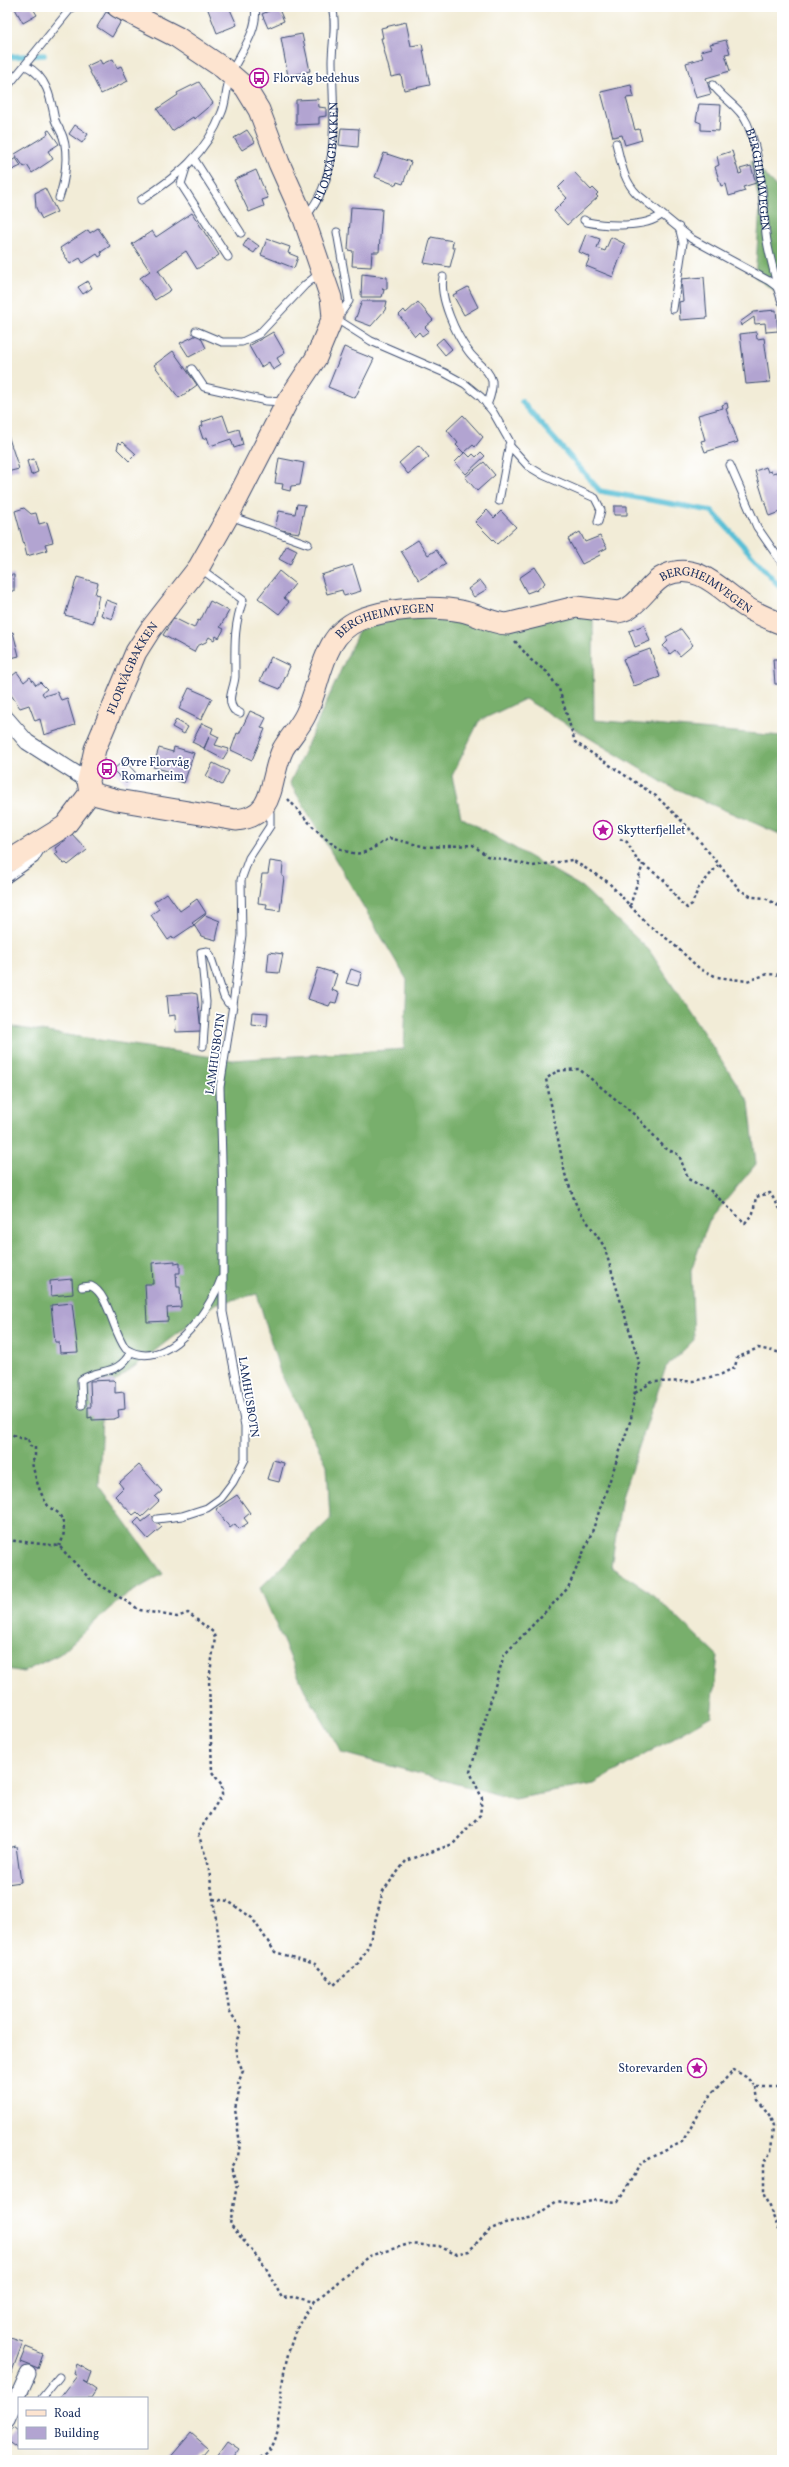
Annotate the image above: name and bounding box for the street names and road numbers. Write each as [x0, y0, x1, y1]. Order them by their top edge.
street label: FLORVÅGBAKKEN [311, 102, 343, 205]
street label: BERGHEIMVEGEN [741, 126, 773, 231]
street label: BERGHEIMVEGEN [657, 564, 755, 618]
street label: BERGHEIMVEGEN [332, 601, 434, 642]
street label: FLORVÅGBAKKEN [104, 619, 162, 717]
street label: LAMHUSBOTN [202, 1012, 230, 1096]
street label: LAMHUSBOTN [234, 1355, 262, 1439]

